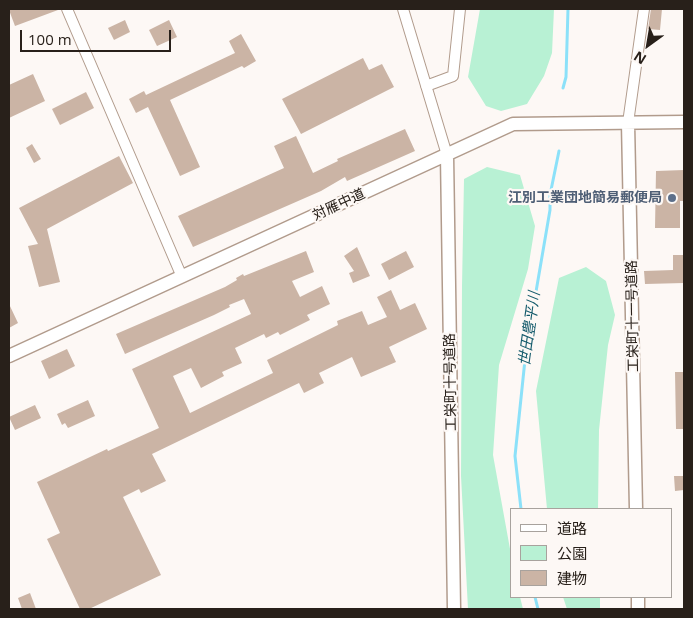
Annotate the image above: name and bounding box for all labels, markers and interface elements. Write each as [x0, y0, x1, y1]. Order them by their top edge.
scale bar [22, 20, 174, 52]
north arrow [623, 20, 673, 70]
text: 100 m [28, 29, 72, 49]
text: N [630, 47, 650, 69]
street label: 対雁中道 [310, 186, 368, 224]
place label: 江別工業団地簡易郵便局 [508, 190, 662, 206]
marker: 江別工業団地簡易郵便局 [666, 192, 678, 204]
street label: 工栄町十一号道路 [624, 260, 642, 372]
water label: 世田豊平川 [516, 291, 544, 367]
street label: 工栄町十号道路 [442, 333, 460, 431]
legend [510, 508, 673, 598]
text: 道路 [557, 518, 587, 538]
text: 公園 [557, 543, 587, 563]
text: 建物 [557, 568, 587, 588]

